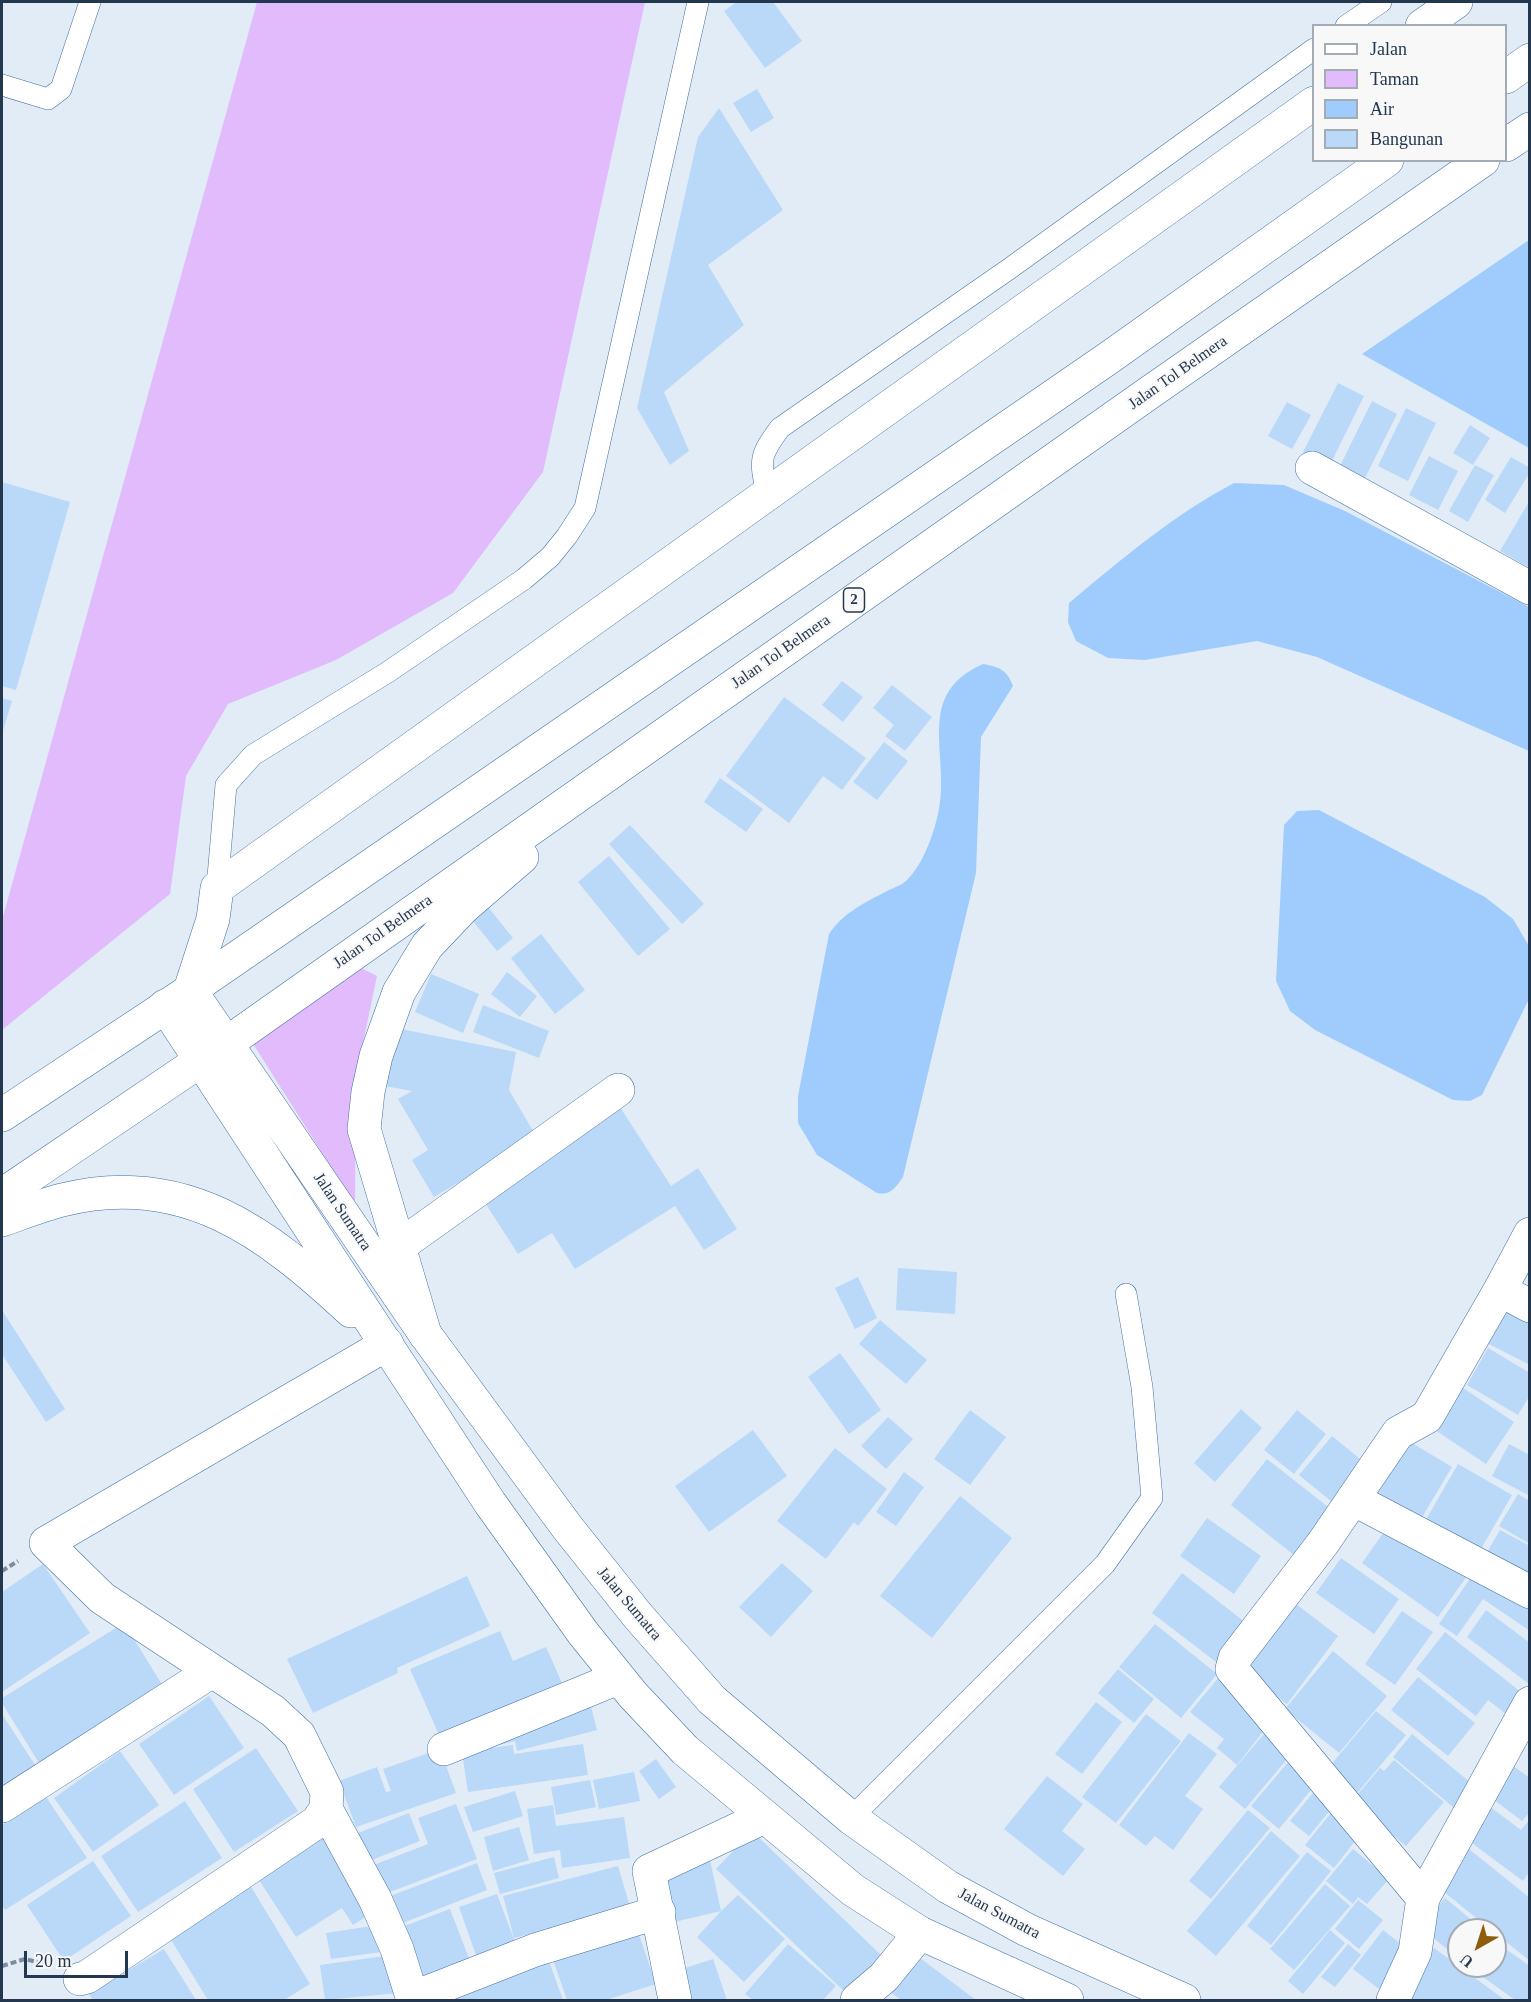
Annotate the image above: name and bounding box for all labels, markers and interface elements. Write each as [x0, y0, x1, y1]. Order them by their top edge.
legend [1312, 24, 1507, 162]
text: Jalan [1370, 39, 1407, 59]
text: Taman [1370, 69, 1419, 89]
text: Air [1370, 99, 1394, 119]
text: Bangunan [1370, 129, 1443, 149]
street label: Jalan Tol Belmera [1125, 332, 1231, 414]
road number: 2 [844, 588, 864, 612]
street label: Jalan Tol Belmera [728, 611, 834, 693]
street label: Jalan Tol Belmera [330, 891, 436, 973]
street label: Jalan Sumatra [309, 1169, 375, 1255]
street label: Jalan Sumatra [593, 1563, 665, 1645]
street label: Jalan Sumatra [955, 1884, 1043, 1944]
north arrow [1447, 1918, 1507, 1978]
scale bar [27, 1939, 130, 1977]
text: 20 m [35, 1951, 72, 1971]
text: U [1457, 1951, 1476, 1971]

